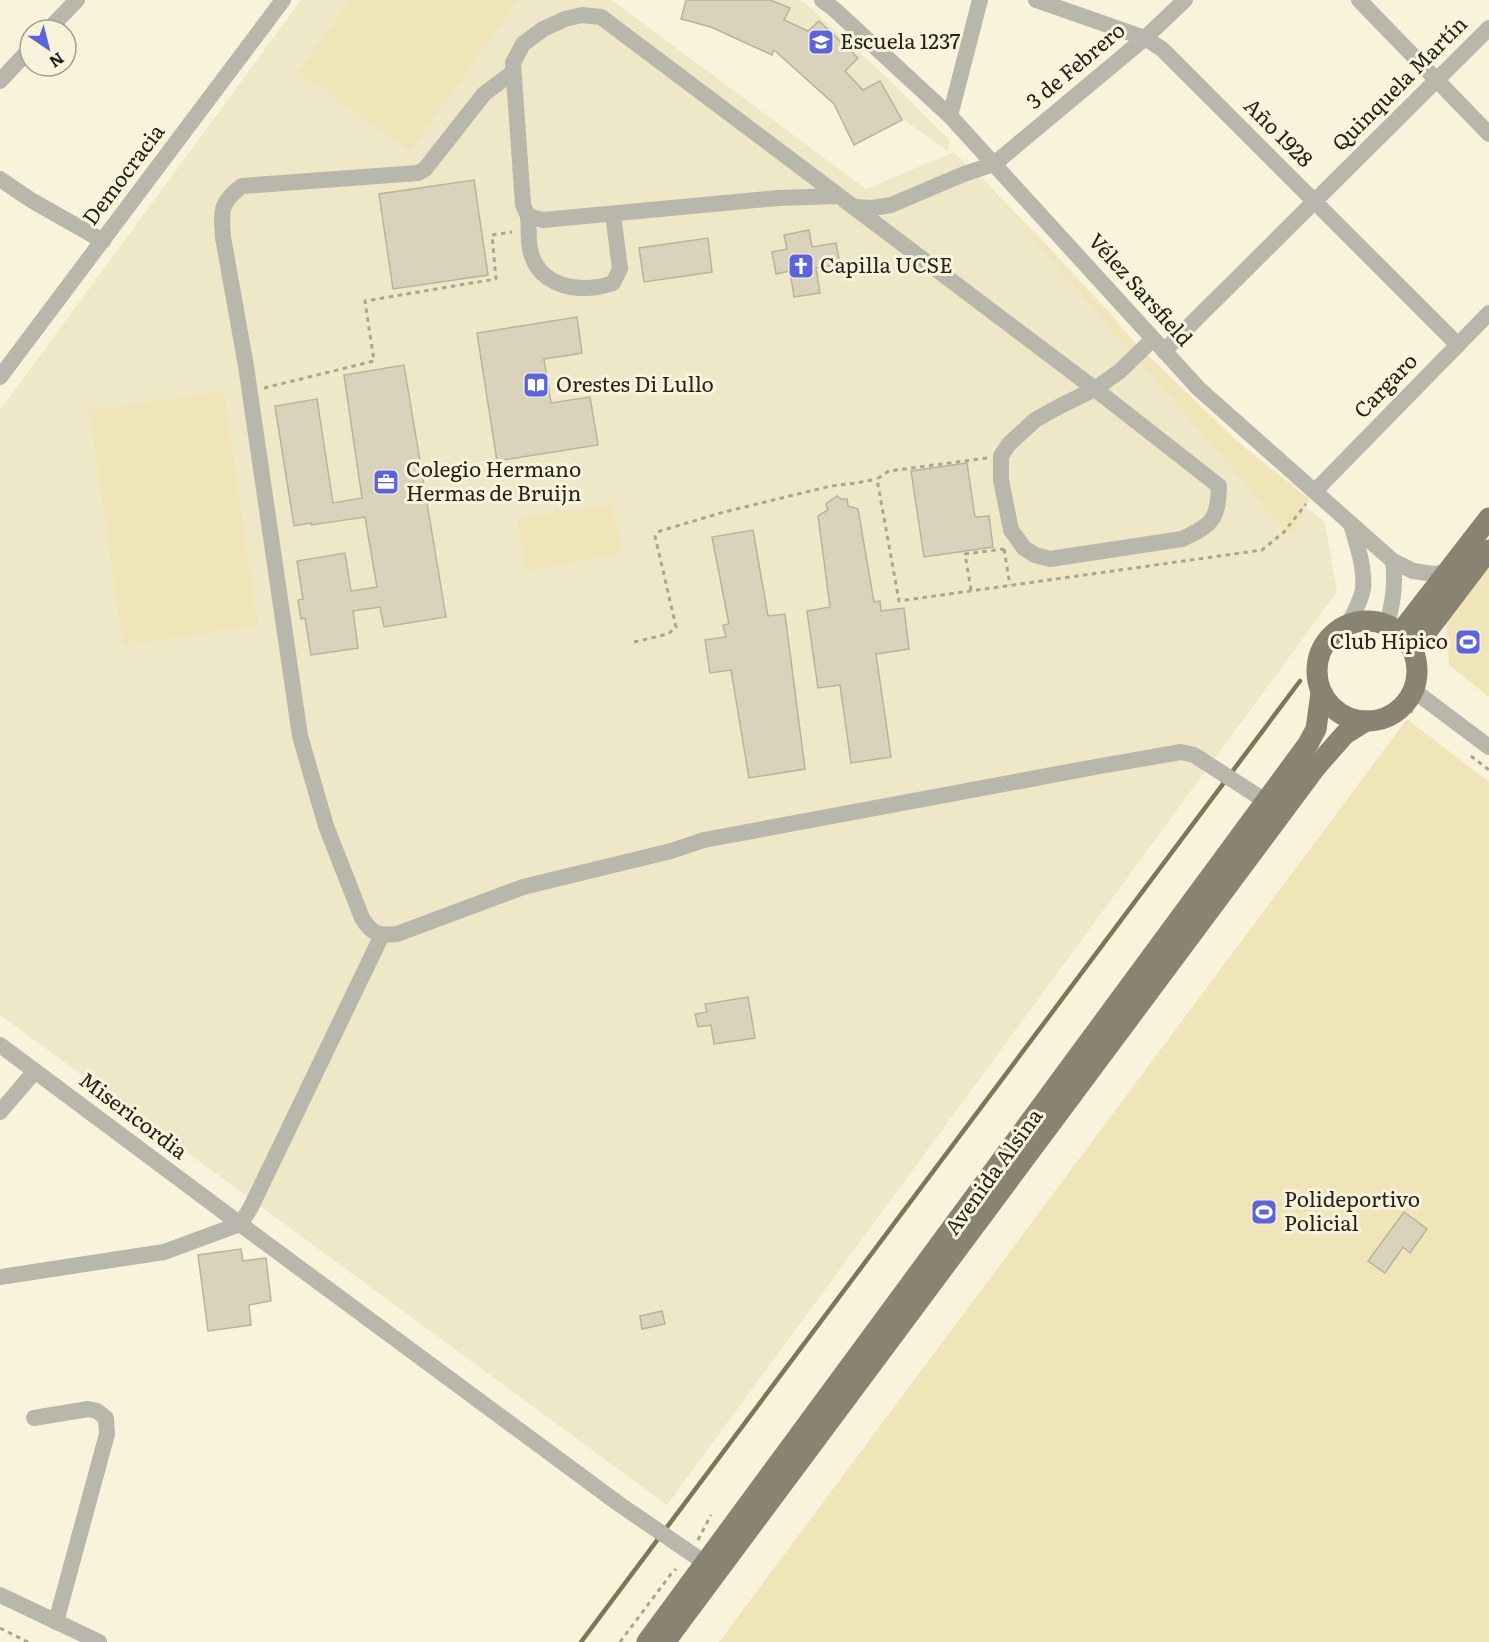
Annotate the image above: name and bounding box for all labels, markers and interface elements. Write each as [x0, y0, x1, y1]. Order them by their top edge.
street label: Quinquela Martín [1324, 8, 1473, 157]
street label: 3 de Febrero [1018, 13, 1131, 115]
north arrow [18, 18, 78, 78]
place label: Escuela 1237 [840, 24, 961, 55]
school or university icon: Escuela 1237 [806, 27, 836, 57]
text: N [45, 47, 70, 75]
street label: Año 1928 [1238, 90, 1321, 173]
street label: Democracia [74, 116, 171, 231]
street label: Vélez Sarsfield [1083, 225, 1201, 352]
place label: Capilla UCSE [820, 248, 953, 279]
church icon: Capilla UCSE [786, 251, 816, 281]
street label: Cargaro [1345, 345, 1423, 424]
place label: Orestes Di Lullo [556, 367, 714, 398]
library icon: Orestes Di Lullo [521, 370, 551, 400]
place label: Colegio Hermano Hermas de Bruijn [406, 452, 582, 507]
office icon: Colegio Hermano Hermas de Bruijn [371, 467, 401, 497]
place label: Club Hípico [1330, 624, 1448, 655]
sports icon: Club Hípico [1453, 627, 1483, 657]
street label: Misericordia [74, 1063, 196, 1165]
street label: Avenida Alsina [935, 1100, 1049, 1240]
place label: Polideportivo Policial [1284, 1182, 1420, 1237]
sports icon: Polideportivo Policial [1249, 1197, 1279, 1227]

